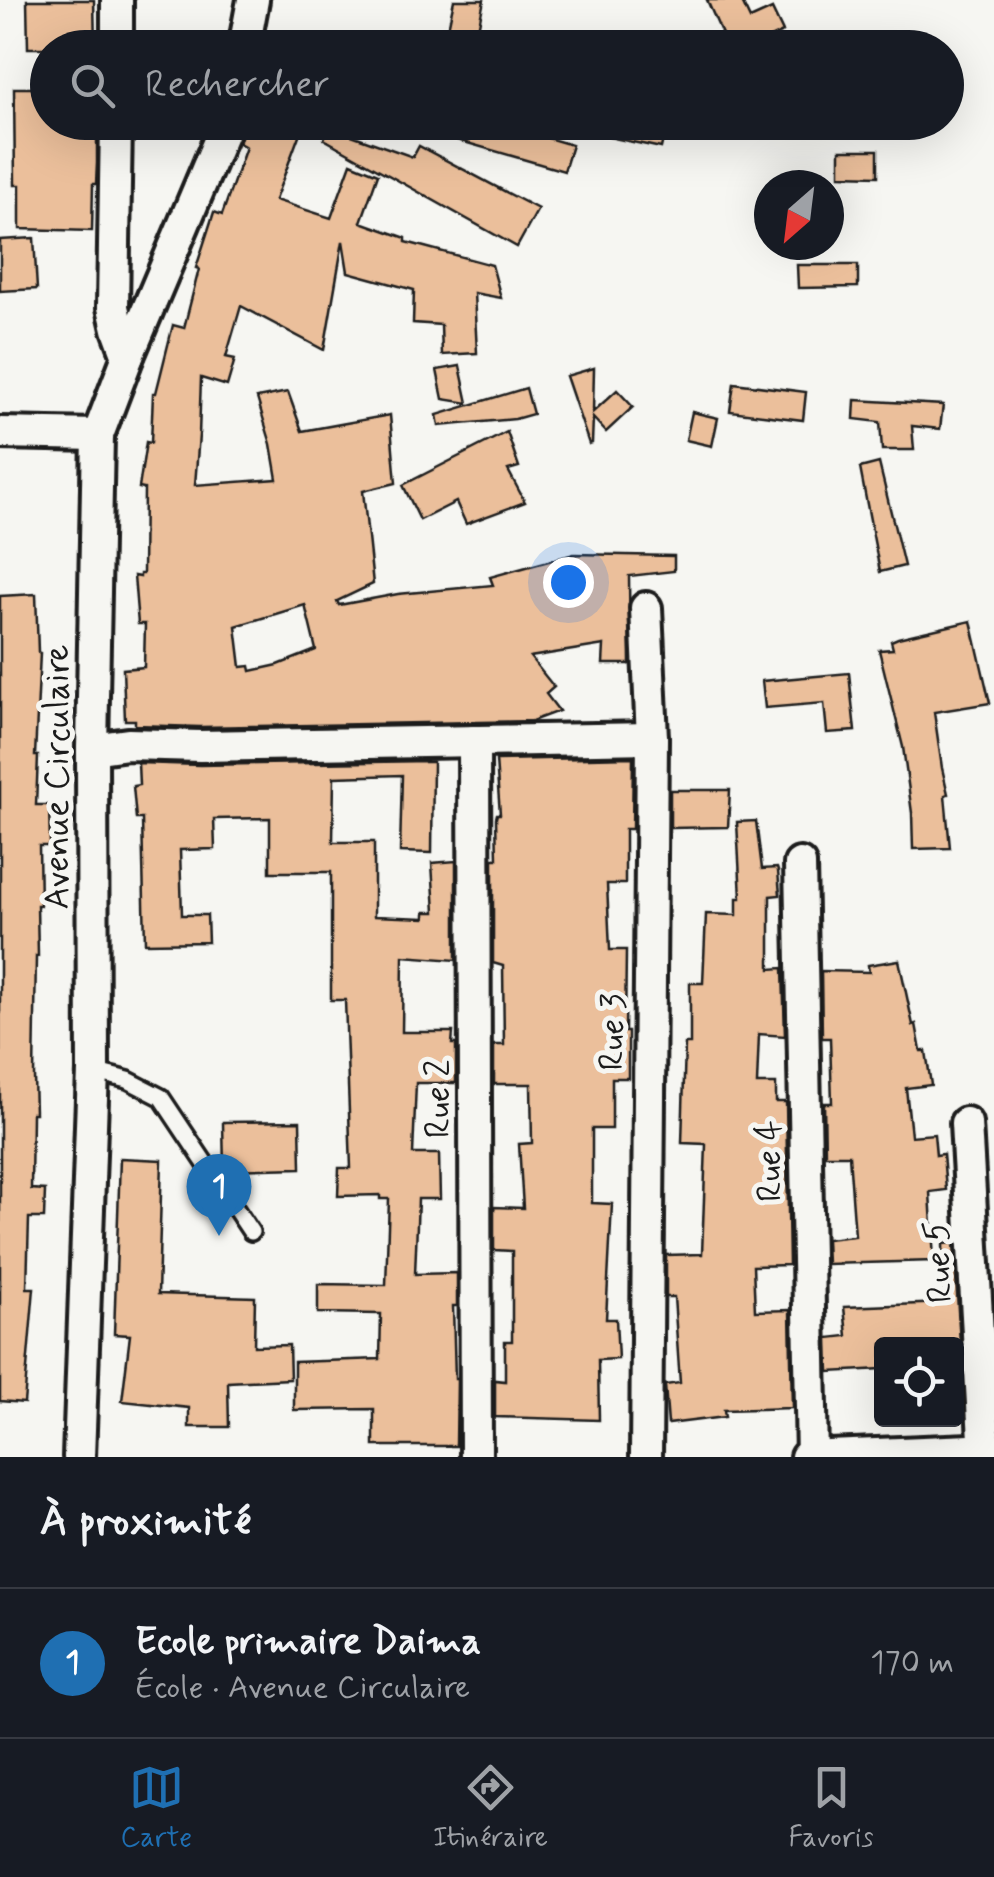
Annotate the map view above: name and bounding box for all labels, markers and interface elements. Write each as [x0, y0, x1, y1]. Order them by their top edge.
search box [30, 30, 964, 140]
icon: search [65, 58, 120, 113]
text: Rechercher [145, 61, 330, 110]
north arrow [754, 170, 844, 260]
your location [543, 557, 594, 608]
street label: Avenue Circulaire [35, 645, 81, 909]
street label: Rue 3 [589, 993, 637, 1071]
street label: Rue 2 [416, 1060, 462, 1138]
street label: Rue 4 [746, 1120, 794, 1202]
pin: 1 [186, 1154, 252, 1236]
street label: Rue 5 [914, 1220, 964, 1304]
map controls [874, 1337, 964, 1427]
button: locate [874, 1337, 964, 1427]
text: À proximité [40, 1495, 251, 1550]
text: Ecole primaire Daima [135, 1618, 481, 1667]
text: 1 [65, 1642, 80, 1684]
text: 170 m [870, 1642, 954, 1684]
text: École · Avenue Circulaire [135, 1667, 470, 1709]
tab: Carte [120, 1760, 192, 1857]
tab: Itinéraire [433, 1760, 548, 1857]
tab: Favoris [789, 1760, 874, 1857]

